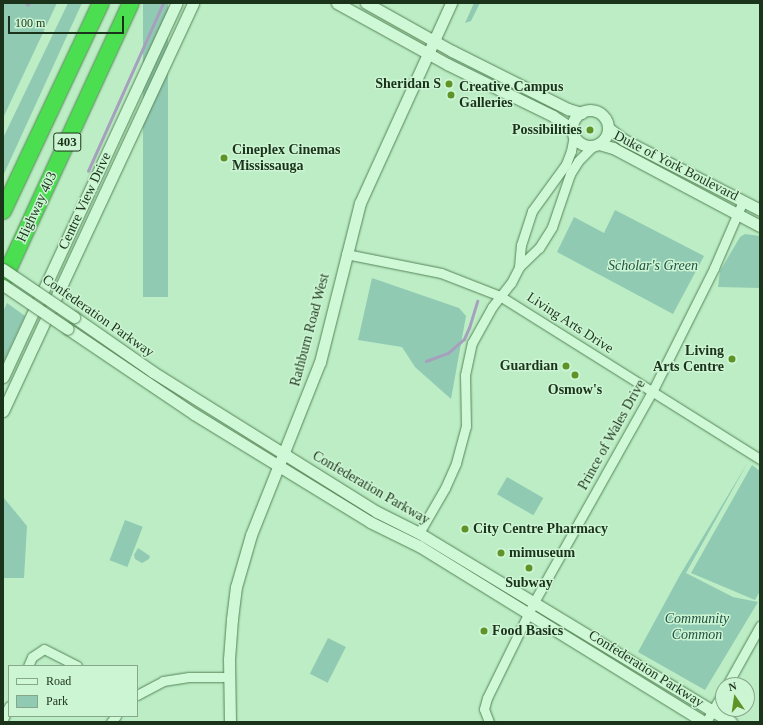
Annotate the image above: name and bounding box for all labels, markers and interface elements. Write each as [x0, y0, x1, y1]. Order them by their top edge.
scale bar [10, 8, 126, 34]
text: 100 m [15, 16, 45, 30]
place label: Sheridan S [375, 76, 441, 92]
marker: Sheridan S [444, 79, 454, 89]
place label: Creative Campus Galleries [459, 79, 563, 112]
marker: Creative Campus Galleries [446, 90, 456, 100]
place label: Possibilities [512, 122, 582, 138]
marker: Possibilities [585, 125, 595, 135]
street label: Duke of York Boulevard [611, 127, 741, 205]
road number: 403 [53, 131, 81, 153]
place label: Cineplex Cinemas Mississauga [232, 142, 340, 174]
street label: Centre View Drive [55, 150, 115, 252]
marker: Cineplex Cinemas Mississauga [219, 153, 229, 163]
street label: Highway 403 [13, 169, 61, 245]
park label: Scholar's Green [608, 258, 698, 274]
street label: Confederation Parkway [39, 271, 157, 361]
street label: Rathburn Road West [287, 272, 333, 388]
street label: Living Arts Drive [523, 289, 617, 357]
place label: Living Arts Centre [653, 343, 724, 376]
marker: Living Arts Centre [727, 354, 737, 364]
place label: Guardian [500, 358, 558, 374]
marker: Guardian [561, 361, 571, 371]
marker: Osmow's [570, 370, 580, 380]
street label: Prince of Wales Drive [575, 377, 649, 493]
place label: Osmow's [548, 382, 602, 398]
street label: Confederation Parkway [309, 448, 433, 528]
place label: City Centre Pharmacy [473, 521, 608, 537]
marker: City Centre Pharmacy [460, 524, 470, 534]
place label: mimuseum [509, 545, 575, 561]
marker: mimuseum [496, 548, 506, 558]
marker: Subway [524, 563, 534, 573]
place label: Subway [505, 575, 553, 591]
park label: Community Common [665, 611, 729, 644]
place label: Food Basics [492, 623, 563, 639]
marker: Food Basics [479, 626, 489, 636]
street label: Confederation Parkway [585, 627, 707, 711]
legend [8, 665, 138, 717]
text: Road [46, 674, 71, 688]
north arrow [715, 677, 755, 717]
text: N [727, 680, 738, 693]
text: Park [46, 694, 68, 708]

